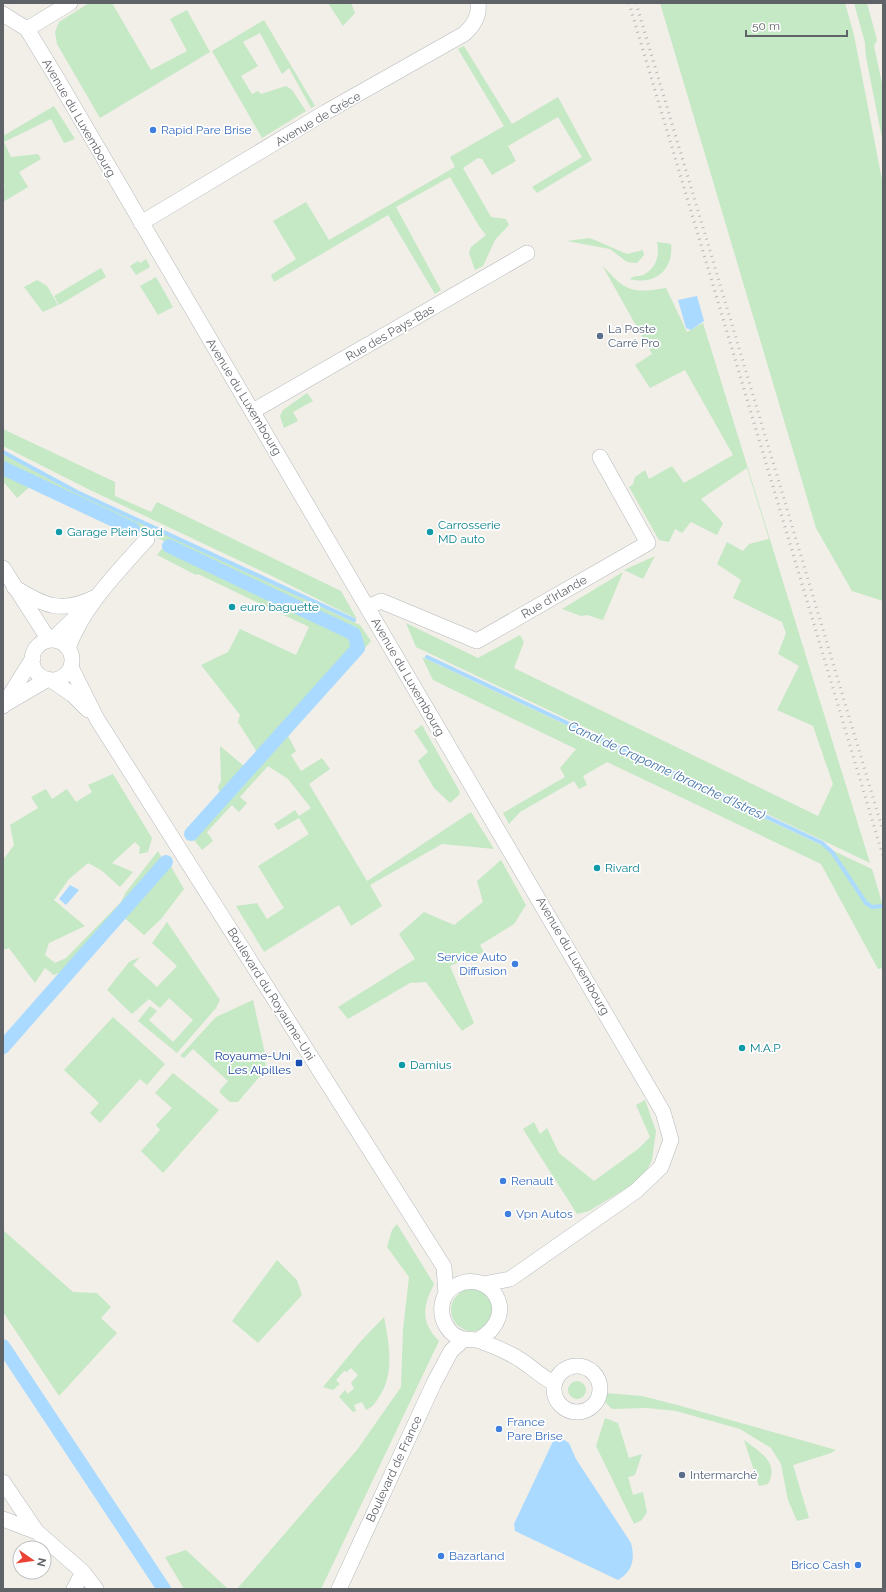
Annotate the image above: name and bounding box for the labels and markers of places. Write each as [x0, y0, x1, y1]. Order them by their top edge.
place label: Rapid Pare Brise [161, 123, 252, 137]
marker: Rapid Pare Brise [148, 125, 158, 135]
place label: La Poste Carré Pro [608, 322, 660, 350]
marker: La Poste Carré Pro [595, 331, 605, 341]
place label: Carrosserie MD auto [438, 518, 501, 546]
place label: Garage Plein Sud [67, 525, 163, 539]
marker: Garage Plein Sud [54, 527, 64, 537]
marker: Carrosserie MD auto [425, 527, 435, 537]
place label: euro baguette [240, 600, 319, 614]
marker: euro baguette [227, 602, 237, 612]
place label: Rivard [605, 861, 640, 875]
marker: Rivard [592, 863, 602, 873]
place label: Service Auto Diffusion [437, 950, 507, 978]
marker: Service Auto Diffusion [510, 959, 520, 969]
place label: M.A.P [750, 1041, 781, 1055]
marker: M.A.P [737, 1043, 747, 1053]
place label: Royaume-Uni Les Alpilles [215, 1049, 291, 1077]
marker: Royaume-Uni Les Alpilles [294, 1058, 304, 1068]
place label: Damius [410, 1058, 452, 1072]
marker: Damius [397, 1060, 407, 1070]
place label: Renault [511, 1174, 554, 1188]
marker: Renault [498, 1176, 508, 1186]
place label: Vpn Autos [516, 1207, 573, 1221]
marker: Vpn Autos [503, 1209, 513, 1219]
place label: France Pare Brise [507, 1415, 563, 1443]
marker: France Pare Brise [494, 1424, 504, 1434]
place label: Intermarché [690, 1468, 757, 1482]
marker: Intermarché [677, 1470, 687, 1480]
place label: Bazarland [449, 1549, 504, 1563]
marker: Bazarland [436, 1551, 446, 1561]
place label: Brico Cash [791, 1558, 850, 1572]
marker: Brico Cash [853, 1560, 863, 1570]

